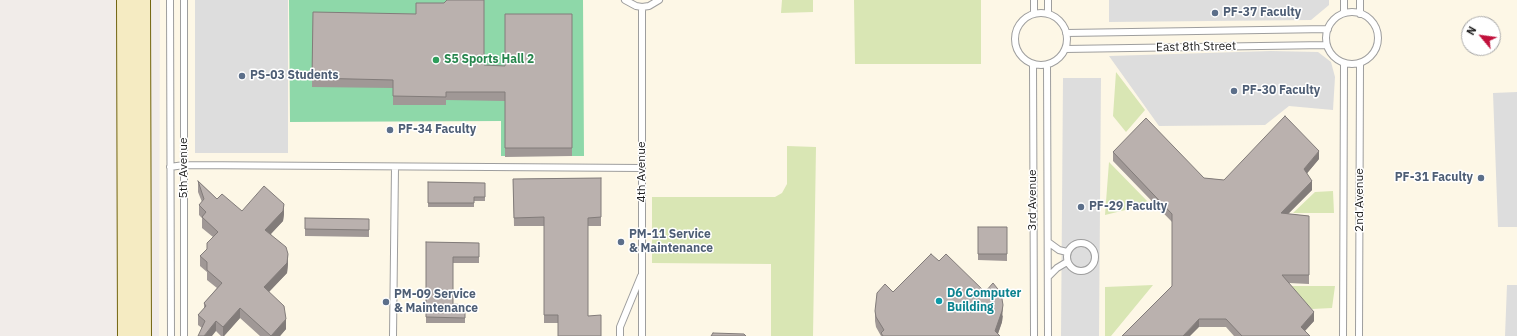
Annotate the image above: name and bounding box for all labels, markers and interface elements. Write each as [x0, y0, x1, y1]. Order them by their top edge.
place label: PF-37 Faculty [1223, 6, 1301, 20]
marker: PF-37 Faculty [1210, 8, 1220, 18]
north arrow [1461, 16, 1501, 56]
text: N [1463, 24, 1479, 38]
street label: East 8th Street [1156, 39, 1236, 55]
place label: S5 Sports Hall 2 [444, 53, 534, 67]
marker: S5 Sports Hall 2 [431, 55, 441, 65]
place label: PS-03 Students [250, 69, 338, 83]
marker: PS-03 Students [237, 71, 247, 81]
place label: PF-30 Faculty [1242, 84, 1320, 98]
marker: PF-30 Faculty [1229, 86, 1239, 96]
place label: PF-34 Faculty [398, 123, 476, 137]
marker: PF-34 Faculty [385, 125, 395, 135]
street label: 5th Avenue [177, 137, 191, 199]
street label: 4th Avenue [635, 141, 649, 203]
street label: 2nd Avenue [1353, 168, 1367, 232]
street label: 3rd Avenue [1026, 169, 1040, 231]
place label: PF-31 Faculty [1395, 171, 1473, 185]
marker: PF-31 Faculty [1476, 173, 1486, 183]
place label: PF-29 Faculty [1089, 200, 1167, 214]
marker: PF-29 Faculty [1076, 202, 1086, 212]
place label: PM-11 Service & Maintenance [629, 228, 713, 256]
marker: PM-11 Service & Maintenance [616, 237, 626, 247]
place label: D6 Computer Building [947, 287, 1021, 315]
place label: PM-09 Service & Maintenance [394, 288, 478, 316]
marker: D6 Computer Building [934, 296, 944, 306]
marker: PM-09 Service & Maintenance [381, 297, 391, 307]

